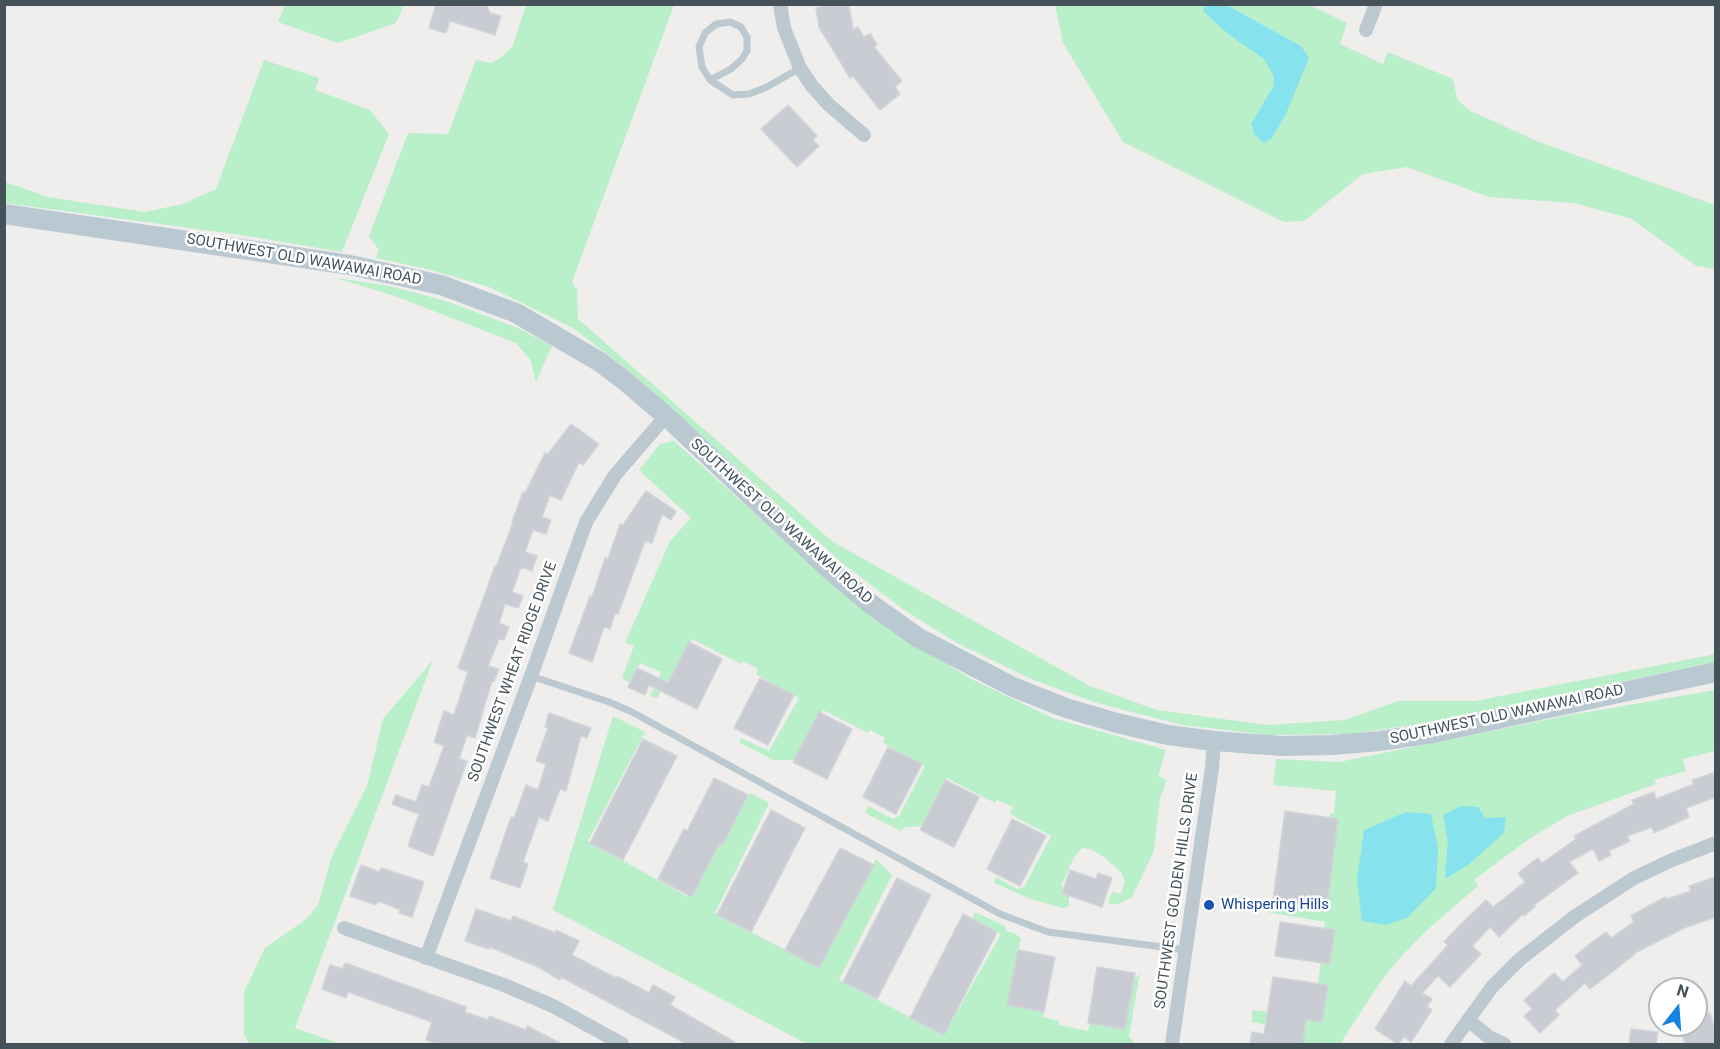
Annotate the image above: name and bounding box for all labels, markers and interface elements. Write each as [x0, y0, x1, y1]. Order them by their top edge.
street label: SOUTHWEST OLD WAWAWAI ROAD [185, 230, 423, 290]
street label: SOUTHWEST OLD WAWAWAI ROAD [686, 436, 876, 608]
street label: SOUTHWEST WHEAT RIDGE DRIVE [465, 559, 561, 785]
street label: SOUTHWEST OLD WAWAWAI ROAD [1389, 681, 1625, 749]
street label: SOUTHWEST GOLDEN HILLS DRIVE [1152, 772, 1202, 1010]
place label: Whispering Hills [1221, 896, 1329, 914]
marker: Whispering Hills [1202, 898, 1216, 912]
north arrow [1648, 977, 1708, 1037]
text: N [1675, 980, 1691, 1002]

